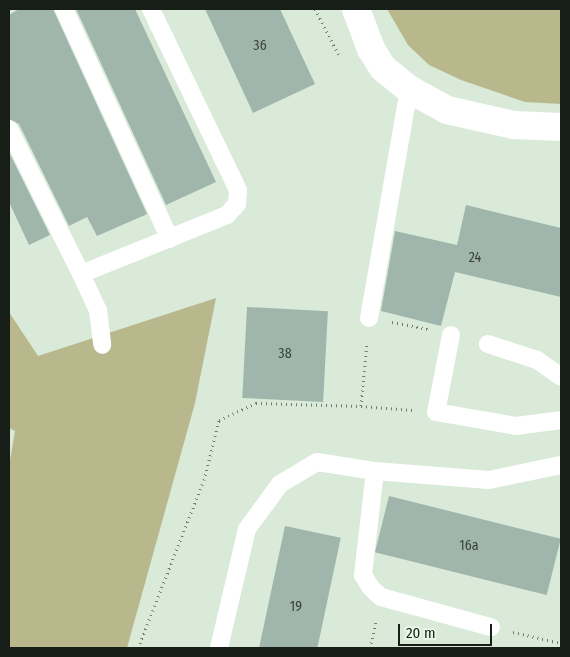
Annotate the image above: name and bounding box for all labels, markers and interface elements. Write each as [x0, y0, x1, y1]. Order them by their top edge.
house number: 36 [253, 38, 267, 54]
house number: 24 [469, 250, 481, 266]
house number: 38 [278, 346, 292, 362]
house number: 16а [459, 538, 479, 554]
house number: 19 [290, 599, 302, 615]
scale bar [400, 614, 494, 646]
text: 20 m [406, 624, 436, 642]

